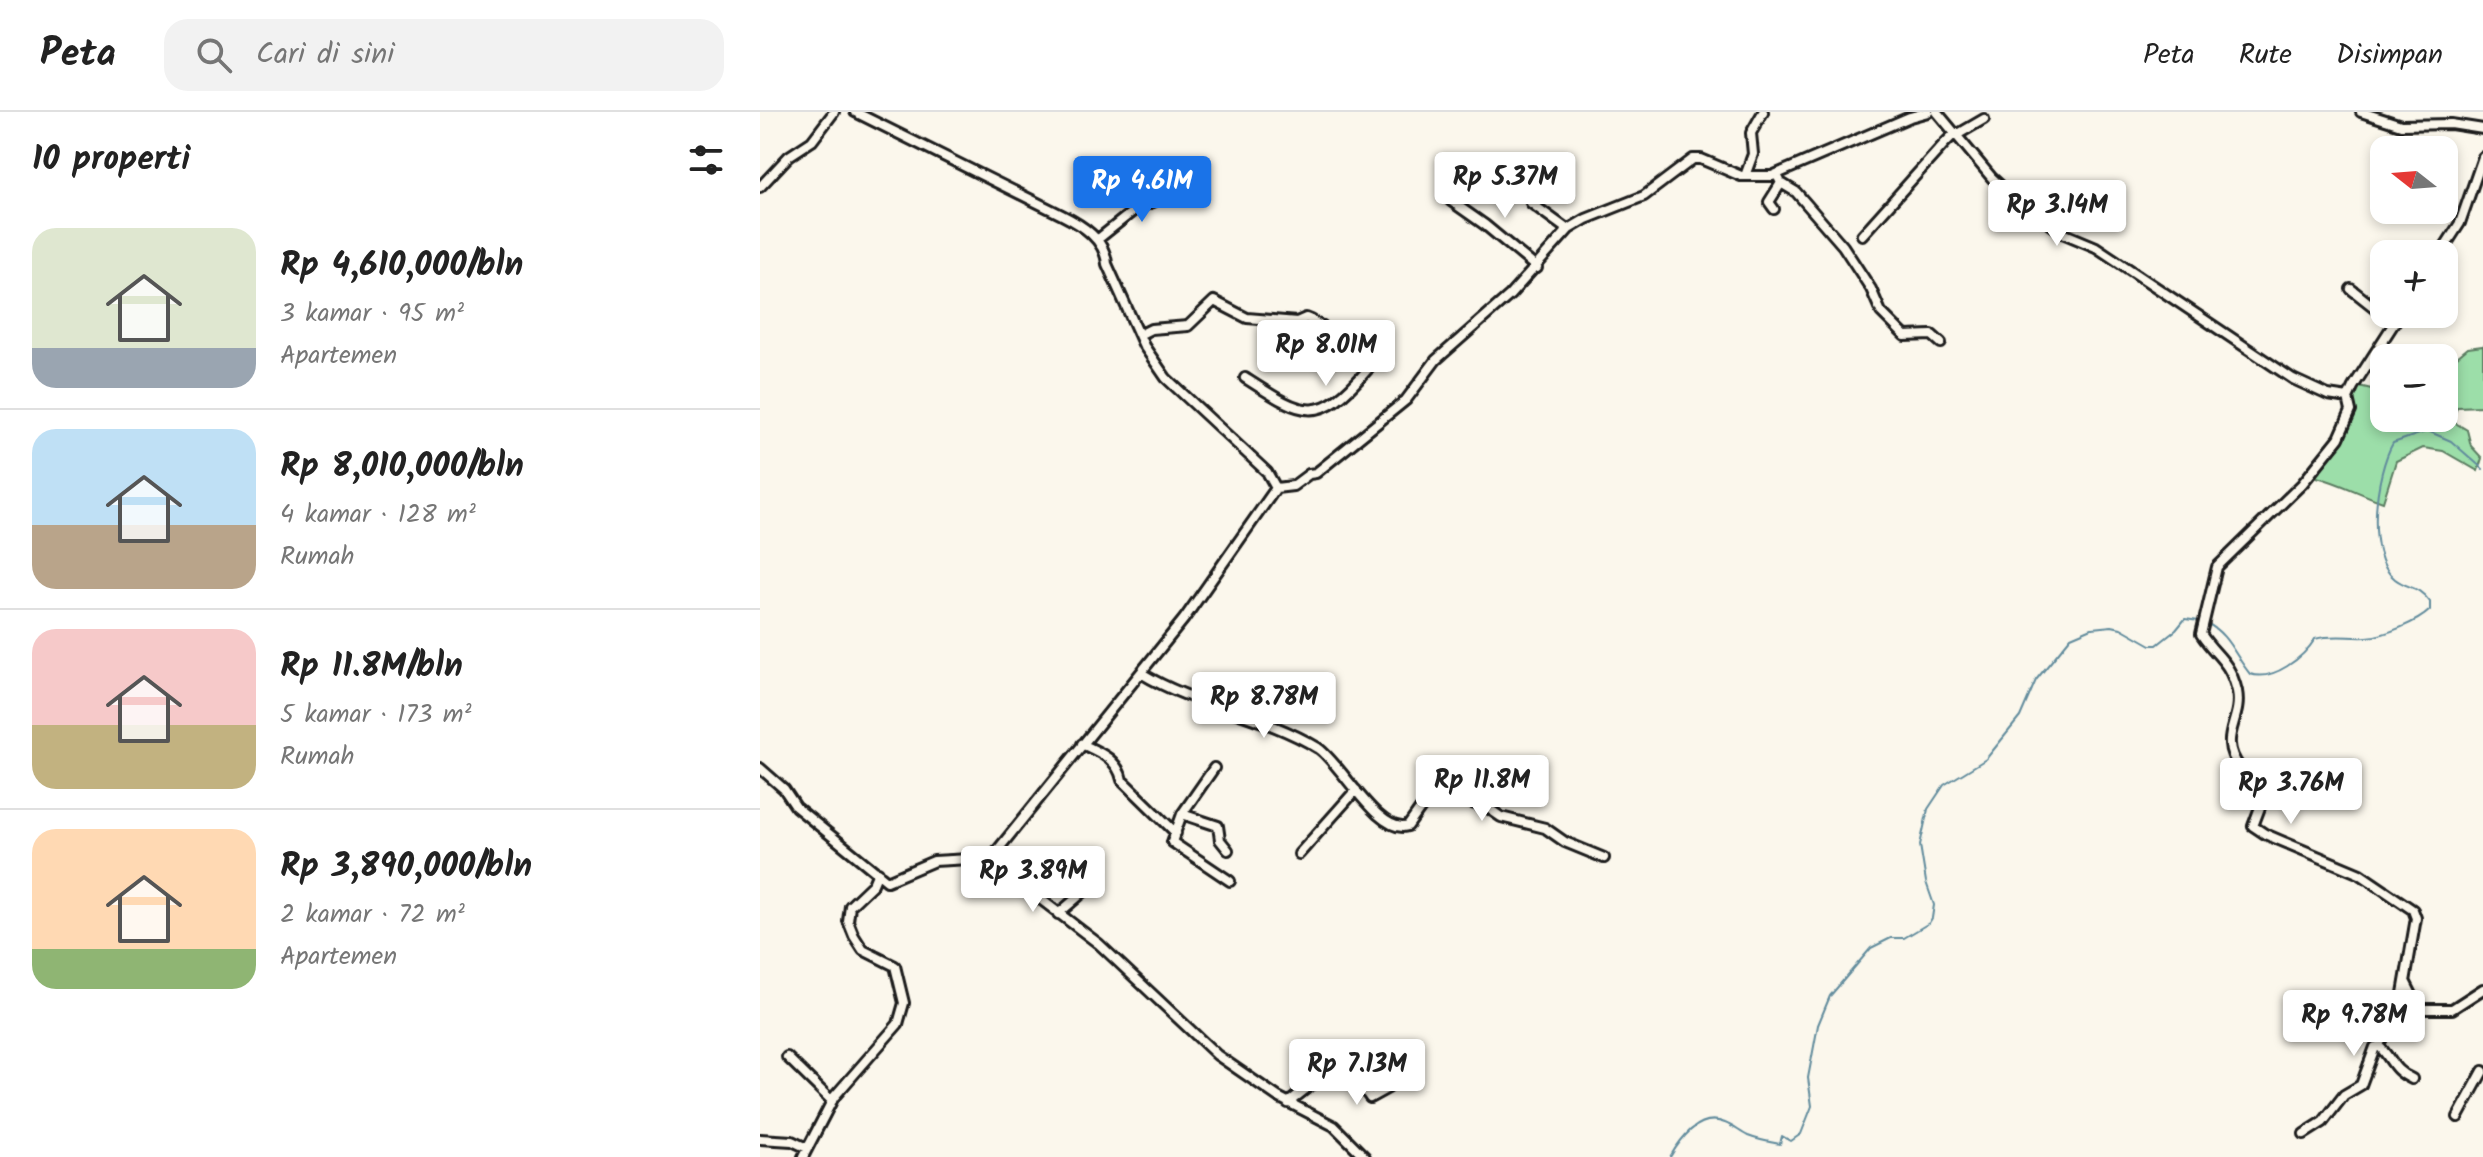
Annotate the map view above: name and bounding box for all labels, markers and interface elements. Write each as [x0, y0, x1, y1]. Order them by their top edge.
search box [164, 19, 724, 91]
text: Peta [40, 25, 116, 85]
text: Cari di sini [256, 31, 394, 79]
icon: search [192, 33, 236, 77]
text: Peta [2143, 33, 2195, 78]
text: Rute [2239, 33, 2292, 78]
text: Disimpan [2336, 33, 2443, 78]
text: 10 properti [32, 133, 190, 187]
north arrow [2370, 136, 2458, 224]
map controls [2370, 136, 2458, 432]
icon: filters [684, 138, 728, 182]
pin: Rp 5.37M [1422, 152, 1588, 220]
pin: Rp 4.61M [1059, 156, 1225, 224]
text: Rp 5.37M [1452, 157, 1558, 199]
text: Rp 4.61M [1091, 161, 1193, 203]
pin: Rp 3.14M [1974, 180, 2140, 248]
text: Rp 3.14M [2006, 185, 2108, 227]
text: Rp 4,610,000/bln [280, 239, 523, 293]
button: + [2370, 240, 2458, 328]
icon: home [96, 260, 192, 356]
text: 3 kamar · 95 m² [280, 293, 464, 335]
pin: Rp 8.01M [1243, 320, 1409, 388]
text: Rp 8.01M [1275, 325, 1377, 367]
text: Apartemen [280, 335, 397, 377]
button: − [2370, 344, 2458, 432]
text: Rp 8,010,000/bln [280, 440, 524, 494]
icon: home [96, 461, 192, 557]
text: 4 kamar · 128 m² [280, 494, 476, 536]
text: Rumah [280, 536, 355, 578]
text: Rp 11.8M/bln [280, 640, 463, 694]
icon: home [96, 661, 192, 757]
pin: Rp 8.78M [1181, 672, 1347, 740]
text: Rp 8.78M [1210, 677, 1318, 719]
text: 5 kamar · 173 m² [280, 694, 471, 736]
text: Rumah [280, 736, 355, 778]
pin: Rp 11.8M [1399, 755, 1565, 823]
pin: Rp 3.76M [2208, 758, 2374, 826]
text: Rp 11.8M [1434, 760, 1530, 802]
text: Rp 3.76M [2238, 763, 2344, 805]
text: Rp 3,890,000/bln [280, 840, 532, 894]
pin: Rp 3.89M [950, 846, 1116, 914]
text: Rp 3.89M [979, 851, 1087, 893]
icon: home [96, 861, 192, 957]
text: 2 kamar · 72 m² [280, 894, 465, 936]
text: Apartemen [280, 936, 397, 978]
pin: Rp 9.78M [2271, 990, 2437, 1058]
text: Rp 9.78M [2301, 995, 2407, 1037]
pin: Rp 7.13M [1274, 1039, 1440, 1107]
text: Rp 7.13M [1307, 1044, 1407, 1086]

